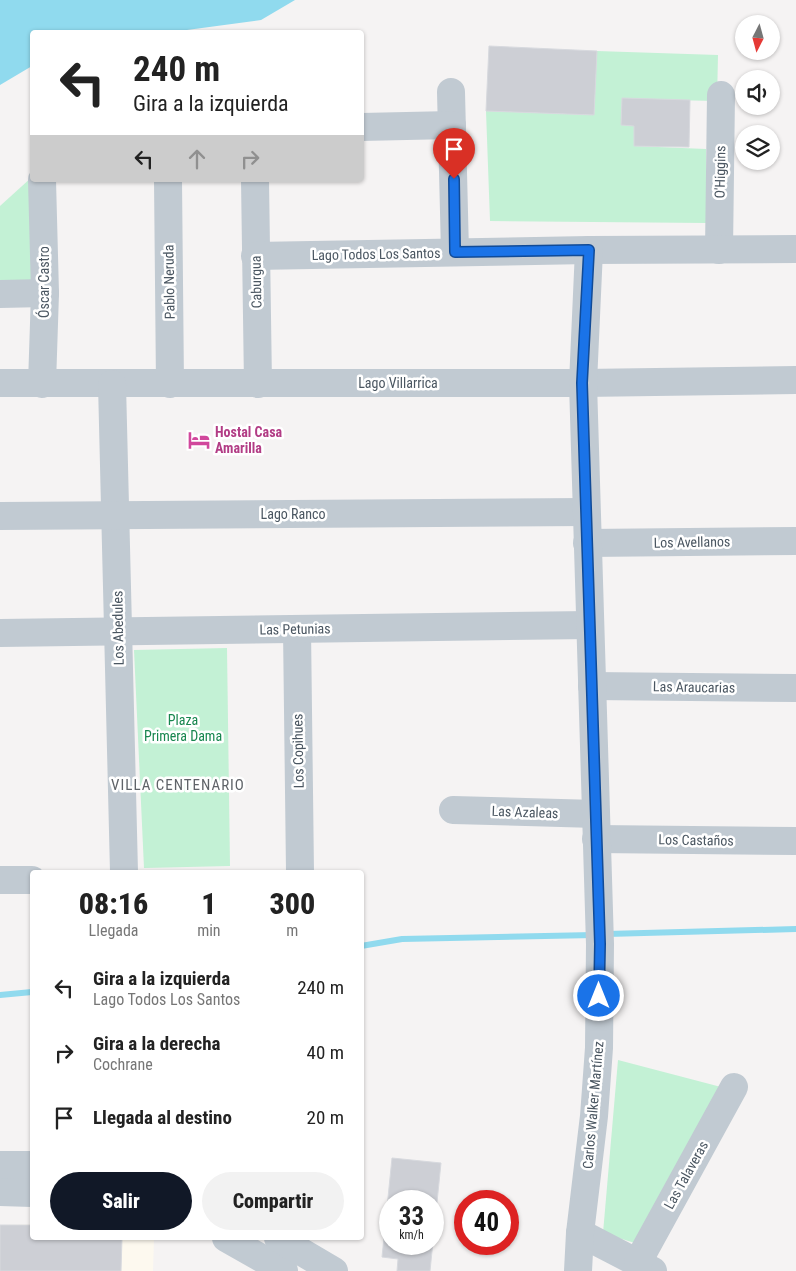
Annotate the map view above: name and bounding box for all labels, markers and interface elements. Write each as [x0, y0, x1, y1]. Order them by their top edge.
north arrow [735, 15, 780, 60]
map controls [735, 15, 780, 170]
text: 240 m [133, 49, 220, 90]
icon: left [50, 50, 115, 115]
button: sound [735, 70, 780, 115]
text: Gira a la izquierda [133, 91, 289, 116]
button: layers [735, 125, 780, 170]
pin [433, 128, 475, 179]
icon: arrive [440, 135, 468, 163]
icon: left [130, 145, 158, 173]
icon: ahead [183, 145, 211, 173]
icon: right [236, 145, 264, 173]
street label: O'Higgins [712, 145, 728, 199]
street label: Pablo Neruda [160, 245, 178, 319]
street label: Lago Todos Los Santos [311, 245, 441, 263]
street label: Óscar Castro [35, 246, 52, 318]
street label: Caburgua [248, 255, 264, 309]
street label: Lago Villarrica [358, 375, 438, 391]
place label: Hostal Casa Amarilla [215, 424, 282, 456]
hotel icon: Hostal Casa Amarilla [186, 427, 212, 453]
street label: Lago Ranco [261, 506, 325, 522]
street label: Los Avellanos [653, 533, 731, 551]
street label: Los Abedules [109, 591, 127, 665]
street label: Las Petunias [259, 620, 331, 638]
street label: Las Araucarias [653, 678, 735, 696]
park label: Plaza Primera Dama [144, 712, 222, 744]
street label: Los Copihues [289, 713, 307, 789]
district label: VILLA CENTENARIO [111, 776, 245, 794]
street label: Las Azaleas [491, 803, 559, 821]
street label: Los Castaños [658, 831, 734, 849]
text: 08:16 [79, 886, 148, 921]
text: 1 [201, 886, 216, 921]
text: 300 [269, 886, 315, 921]
text: Llegada [89, 921, 139, 940]
text: min [197, 921, 221, 940]
text: m [286, 921, 298, 940]
text: Gira a la izquierda [93, 967, 230, 990]
position arrow [572, 969, 624, 1021]
icon: left [50, 974, 78, 1002]
text: 240 m [297, 976, 344, 999]
text: Lago Todos Los Santos [93, 990, 240, 1009]
text: Gira a la derecha [93, 1032, 220, 1055]
icon: right [50, 1039, 78, 1067]
street label: Carlos Walker Martínez [579, 1040, 607, 1170]
text: 40 m [307, 1041, 344, 1064]
text: Cochrane [93, 1055, 153, 1074]
icon: arrive [50, 1104, 78, 1132]
text: Llegada al destino [93, 1106, 232, 1129]
text: 20 m [307, 1106, 344, 1129]
street label: Las Talaveras [661, 1138, 711, 1212]
button: Salir [50, 1172, 192, 1230]
button: Compartir [202, 1172, 344, 1230]
speed limit sign: 40 [454, 1190, 519, 1255]
text: 33 [399, 1202, 424, 1231]
text: km/h [399, 1228, 424, 1242]

